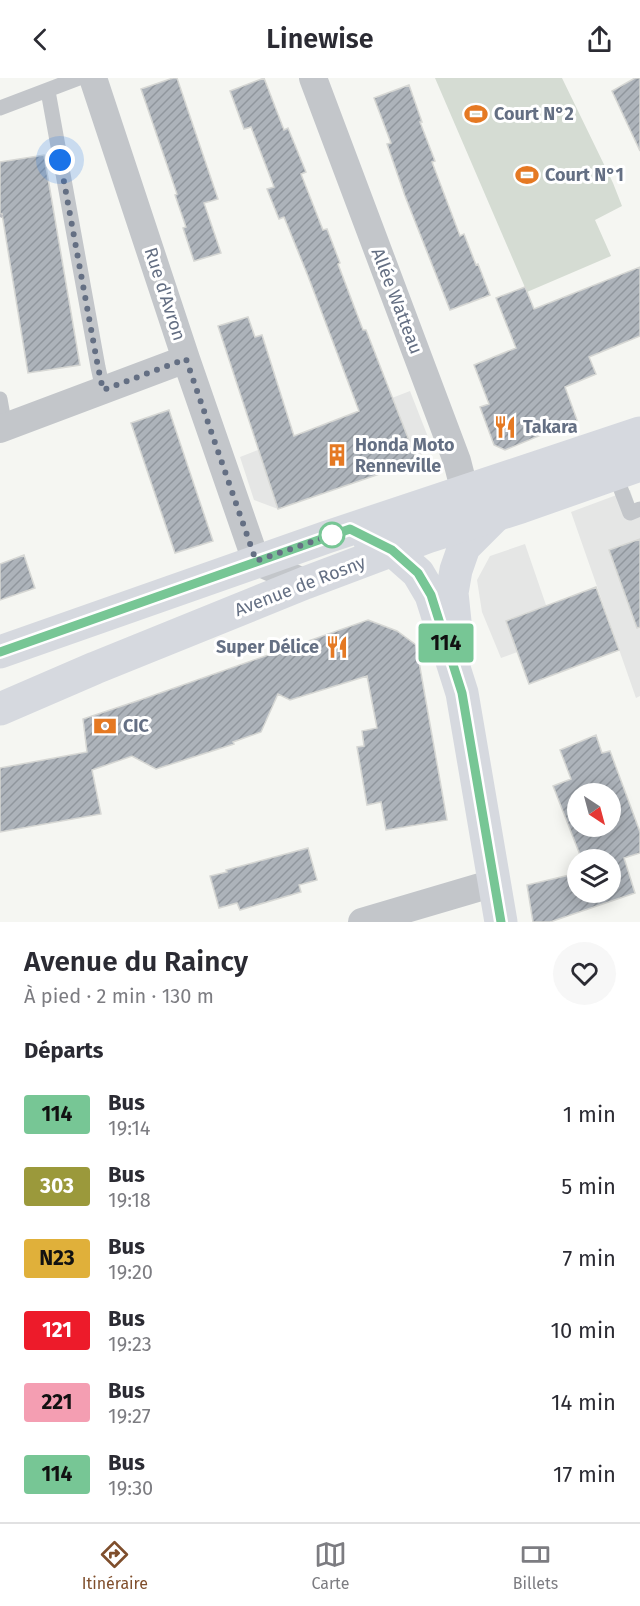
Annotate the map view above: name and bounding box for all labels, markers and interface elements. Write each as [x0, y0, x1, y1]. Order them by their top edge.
icon: back [24, 23, 57, 56]
text: Linewise [266, 23, 374, 55]
icon: share [583, 23, 616, 56]
sports icon: Court N°2 [463, 101, 489, 127]
place label: Court N°2 [494, 103, 574, 125]
your location [45, 145, 75, 175]
sports icon: Court N°1 [514, 162, 540, 188]
place label: Court N°1 [545, 164, 624, 186]
street label: Rue d'Avron [140, 245, 190, 343]
street label: Allée Watteau [367, 245, 427, 357]
restaurant icon: Takara [492, 414, 518, 440]
place label: Takara [523, 416, 578, 438]
place label: Honda Moto Renneville [355, 434, 455, 477]
building icon: Honda Moto Renneville [324, 442, 350, 468]
unlabelled marker [319, 522, 345, 548]
street label: Avenue de Rosny [231, 551, 369, 621]
line badge: 114 [412, 624, 480, 662]
text: 114 [431, 630, 461, 656]
restaurant icon: Super Délice [324, 634, 350, 660]
place label: Super Délice [216, 636, 319, 658]
bank icon: CIC [92, 713, 118, 739]
place label: CIC [123, 715, 150, 737]
north arrow [567, 783, 621, 837]
map controls [567, 783, 621, 903]
button: layers [567, 849, 621, 903]
button: heart [553, 942, 616, 1005]
text: Avenue du Raincy [24, 945, 248, 978]
text: À pied · 2 min · 130 m [24, 984, 214, 1008]
text: Départs [24, 1037, 103, 1064]
text: Bus [108, 1089, 145, 1116]
text: 114 [42, 1101, 72, 1127]
text: 1 min [563, 1101, 616, 1128]
text: 19:14 [108, 1116, 150, 1140]
text: Bus [108, 1161, 145, 1188]
text: 303 [40, 1173, 74, 1199]
text: 5 min [561, 1173, 616, 1200]
text: 19:18 [108, 1188, 151, 1212]
text: Bus [108, 1233, 145, 1260]
text: N23 [39, 1245, 75, 1271]
text: 7 min [562, 1245, 616, 1272]
text: 19:20 [108, 1260, 153, 1284]
text: Bus [108, 1305, 145, 1332]
text: 121 [42, 1317, 72, 1343]
text: 10 min [550, 1317, 616, 1344]
text: 19:23 [108, 1332, 152, 1356]
text: Bus [108, 1377, 145, 1404]
text: 221 [42, 1389, 73, 1415]
text: 14 min [551, 1389, 616, 1416]
text: 19:27 [108, 1404, 151, 1428]
text: Bus [108, 1449, 145, 1476]
text: 114 [42, 1461, 72, 1487]
text: 17 min [553, 1461, 616, 1488]
text: 19:30 [108, 1476, 153, 1500]
tab: Itinéraire [82, 1538, 148, 1593]
tab: Carte [311, 1538, 349, 1593]
tab: Billets [513, 1538, 558, 1593]

